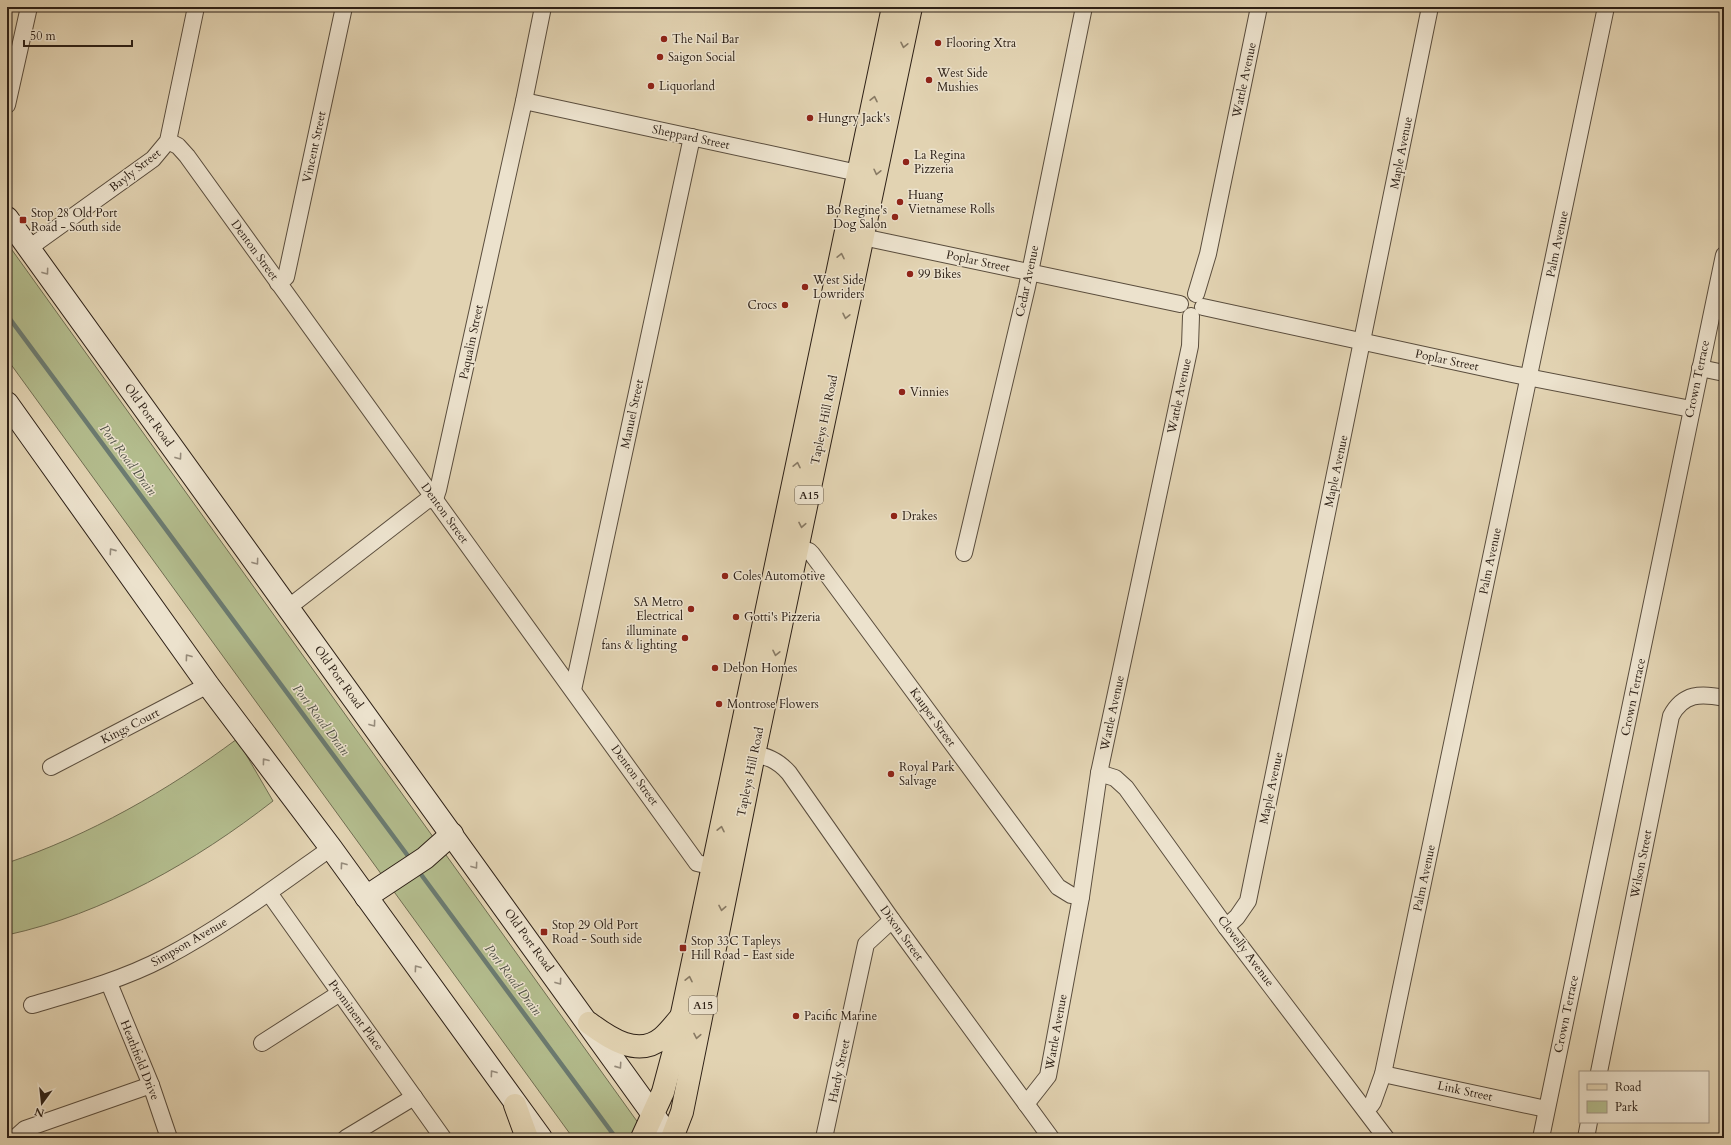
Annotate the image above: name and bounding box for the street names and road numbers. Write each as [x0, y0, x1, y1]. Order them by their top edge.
street label: Wattle Avenue [1228, 41, 1260, 120]
street label: Vincent Street [299, 110, 329, 184]
street label: Maple Avenue [1386, 115, 1416, 191]
street label: Sheppard Street [651, 121, 731, 153]
street label: Bayly Street [106, 145, 164, 195]
street label: Palm Avenue [1542, 209, 1572, 279]
street label: Denton Street [228, 216, 283, 284]
street label: Cedar Avenue [1012, 244, 1042, 318]
street label: Poplar Street [945, 246, 1011, 276]
street label: Paqualin Street [455, 303, 487, 381]
street label: Crown Terrace [1681, 339, 1713, 419]
street label: Poplar Street [1414, 345, 1480, 375]
street label: Wattle Avenue [1163, 357, 1195, 436]
street label: Tapleys Hill Road [807, 373, 841, 466]
street label: Manuel Street [617, 378, 647, 450]
street label: Old Port Road [121, 380, 178, 450]
street label: Maple Avenue [1321, 433, 1351, 509]
street label: Denton Street [418, 479, 473, 547]
road number: A15 [795, 486, 823, 504]
street label: Palm Avenue [1475, 526, 1505, 596]
street label: Old Port Road [311, 642, 368, 712]
street label: Crown Terrace [1617, 657, 1649, 737]
street label: Wattle Avenue [1096, 674, 1128, 753]
street label: Kauper Street [906, 684, 960, 750]
street label: Kings Court [98, 704, 162, 748]
street label: Tapleys Hill Road [733, 725, 767, 818]
street label: Denton Street [608, 741, 663, 809]
street label: Maple Avenue [1256, 750, 1286, 826]
street label: Wilson Street [1626, 828, 1655, 900]
street label: Palm Avenue [1409, 843, 1439, 913]
street label: Dixon Street [877, 902, 928, 964]
street label: Old Port Road [501, 905, 558, 975]
street label: Clovelly Avenue [1214, 912, 1278, 990]
street label: Simpson Avenue [148, 914, 230, 970]
street label: Crown Terrace [1550, 974, 1582, 1054]
street label: Prominent Place [325, 976, 387, 1054]
street label: Wattle Avenue [1041, 993, 1071, 1072]
road number: A15 [689, 996, 717, 1014]
street label: Heathfield Drive [117, 1018, 163, 1102]
street label: Hardy Street [824, 1038, 854, 1104]
street label: Link Street [1436, 1077, 1494, 1105]

